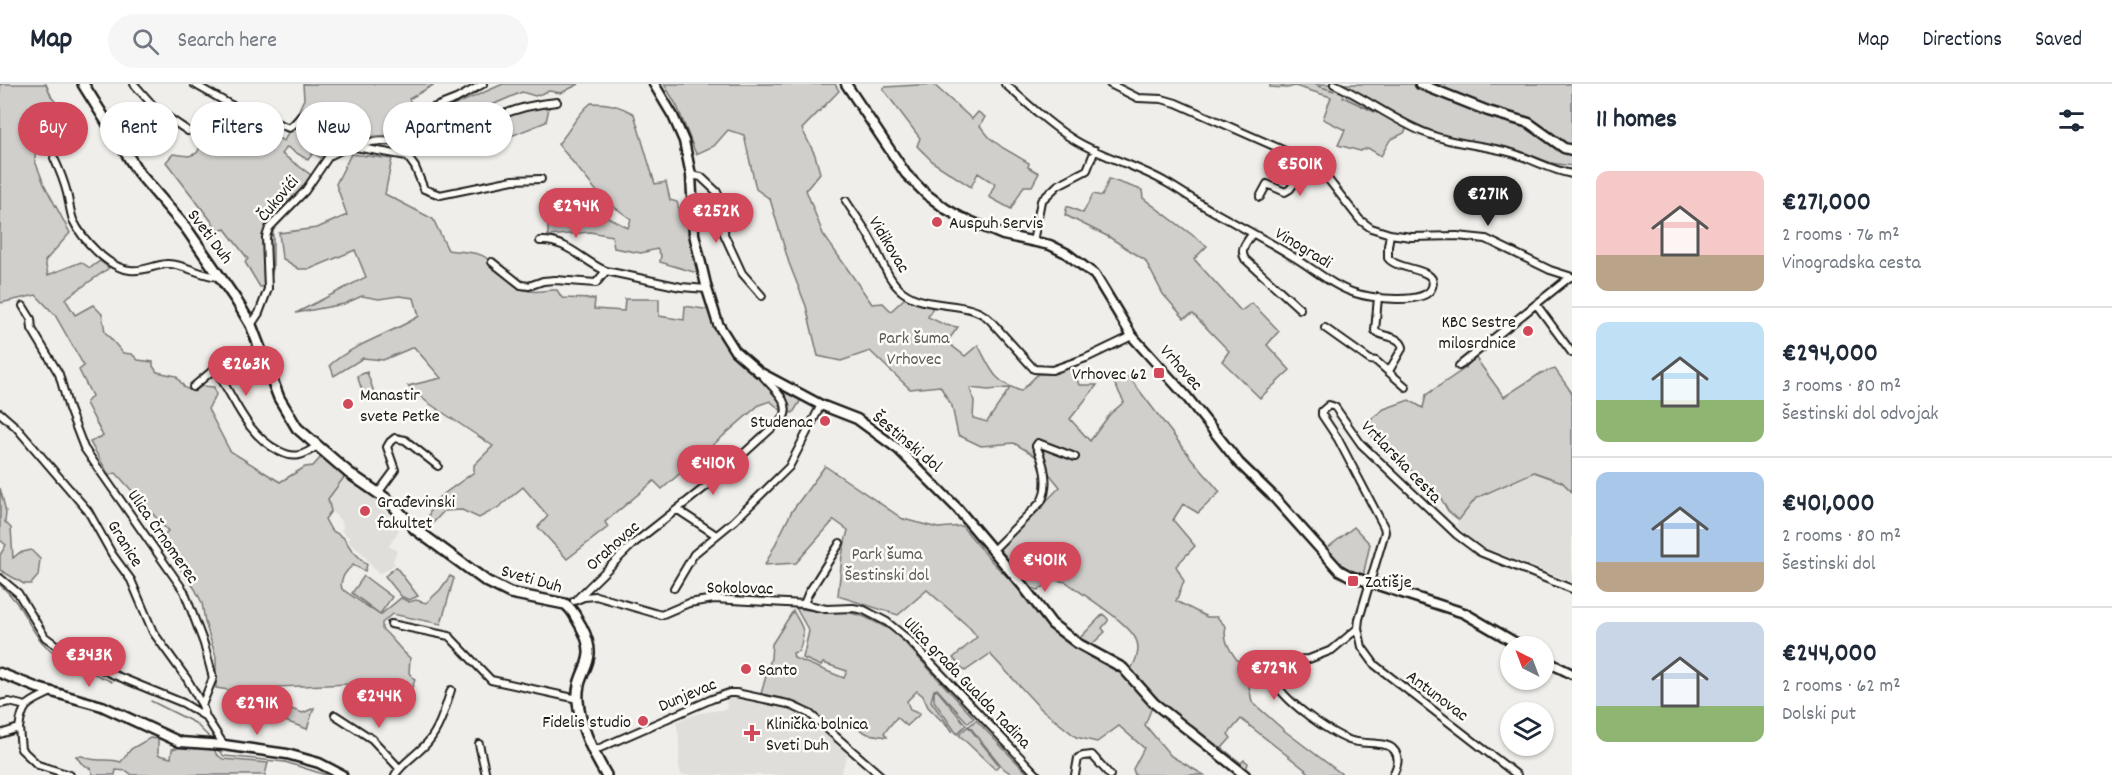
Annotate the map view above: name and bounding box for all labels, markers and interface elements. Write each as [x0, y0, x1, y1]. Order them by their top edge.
search box [108, 14, 528, 68]
text: Map [30, 21, 72, 61]
icon: search [129, 25, 162, 58]
text: Search here [177, 26, 277, 57]
text: Map [1858, 26, 1889, 56]
text: Directions [1922, 26, 2002, 56]
text: Saved [2035, 26, 2082, 56]
chip: Buy [18, 102, 88, 156]
chip: Rent [100, 102, 178, 156]
chip: Filters [190, 102, 284, 156]
chip: New [296, 102, 371, 156]
chip: Apartment [383, 102, 513, 156]
text: 11 homes [1596, 102, 1677, 139]
icon: filters [2055, 104, 2088, 137]
pin: €501K [1258, 146, 1342, 197]
text: €501K [1278, 151, 1322, 179]
street label: Čukovići [252, 171, 306, 228]
pin: €271K [1446, 176, 1530, 227]
text: €271K [1467, 181, 1509, 209]
text: €271,000 [1782, 185, 1871, 222]
pin: €294K [534, 188, 618, 239]
text: €294K [553, 193, 599, 221]
pin: €252K [674, 193, 758, 244]
icon: home [1644, 195, 1716, 267]
text: €252K [692, 198, 740, 226]
street label: Sveti Duh [180, 205, 238, 270]
street label: Vidikovac [861, 212, 915, 278]
place label: Auspuh Servis [949, 212, 1044, 237]
marker: Auspuh Servis [930, 215, 944, 229]
street label: Vinogradi [1269, 222, 1336, 276]
text: 2 rooms · 76 m² [1782, 222, 1900, 250]
text: Vinogradska cesta [1782, 250, 1921, 278]
place label: KBC Sestre milosrdnice [1439, 311, 1516, 357]
marker: KBC Sestre milosrdnice [1521, 324, 1535, 338]
park label: Park šuma Vrhovec [878, 327, 950, 373]
text: €294,000 [1782, 336, 1878, 373]
street label: Vrhovec [1153, 340, 1208, 397]
pin: €263K [204, 346, 288, 397]
icon: home [1644, 346, 1716, 418]
text: €263K [222, 351, 270, 379]
place label: Vrhovec 62 [1072, 363, 1147, 388]
marker: Vrhovec 62 [1152, 366, 1166, 380]
text: 3 rooms · 80 m² [1782, 373, 1901, 401]
place label: Manastir svete Petke [360, 384, 440, 430]
marker: Manastir svete Petke [341, 397, 355, 411]
text: Šestinski dol odvojak [1782, 401, 1939, 429]
street label: Šestinski dol [866, 406, 947, 480]
place label: Studenac [750, 411, 813, 436]
marker: Studenac [818, 414, 832, 428]
street label: Vrtlarska cesta [1354, 416, 1447, 510]
pin: €410K [671, 445, 755, 496]
text: €410K [691, 450, 735, 478]
street label: Ulica Črnomerec [120, 485, 204, 590]
text: €401,000 [1782, 486, 1875, 523]
place label: Građevinski fakultet [377, 491, 455, 537]
icon: home [1644, 496, 1716, 568]
marker: Građevinski fakultet [358, 504, 372, 518]
street label: Granice [100, 516, 148, 573]
street label: Orahovac [581, 516, 646, 578]
text: 2 rooms · 80 m² [1782, 523, 1901, 551]
pin: €401K [1003, 542, 1087, 593]
park label: Park šuma Šestinski dol [845, 543, 930, 589]
text: €401K [1023, 547, 1067, 575]
text: Šestinski dol [1782, 551, 1876, 579]
street label: Sveti Duh [498, 560, 565, 601]
place label: Zatišje [1365, 571, 1412, 596]
marker: Zatišje [1346, 574, 1360, 588]
street label: Sokolovac [706, 576, 774, 603]
street label: Ulica grada Gualda Tadina [897, 612, 1036, 756]
north arrow [1500, 636, 1554, 690]
map controls [1500, 636, 1554, 756]
text: €244,000 [1782, 636, 1877, 673]
pin: €343K [47, 637, 131, 688]
text: €343K [66, 642, 112, 670]
icon: home [1644, 646, 1716, 718]
pin: €729K [1232, 650, 1316, 701]
text: €729K [1251, 655, 1297, 683]
place label: Santo [758, 659, 797, 684]
marker: Santo [739, 662, 753, 676]
street label: Antunovac [1400, 665, 1473, 729]
street label: Dunjevac [655, 673, 721, 720]
text: 2 rooms · 62 m² [1782, 673, 1901, 701]
pin: €244K [337, 678, 421, 729]
text: €244K [356, 683, 402, 711]
pin: €291K [215, 685, 299, 736]
text: €291K [236, 690, 278, 718]
text: Dolski put [1782, 701, 1856, 729]
button: layers [1500, 702, 1554, 756]
place label: Fidelis studio [542, 711, 631, 736]
place label: Klinička bolnica Sveti Duh [766, 713, 869, 759]
marker: Fidelis studio [636, 714, 650, 728]
marker: Klinička bolnica Sveti Duh [743, 724, 761, 742]

